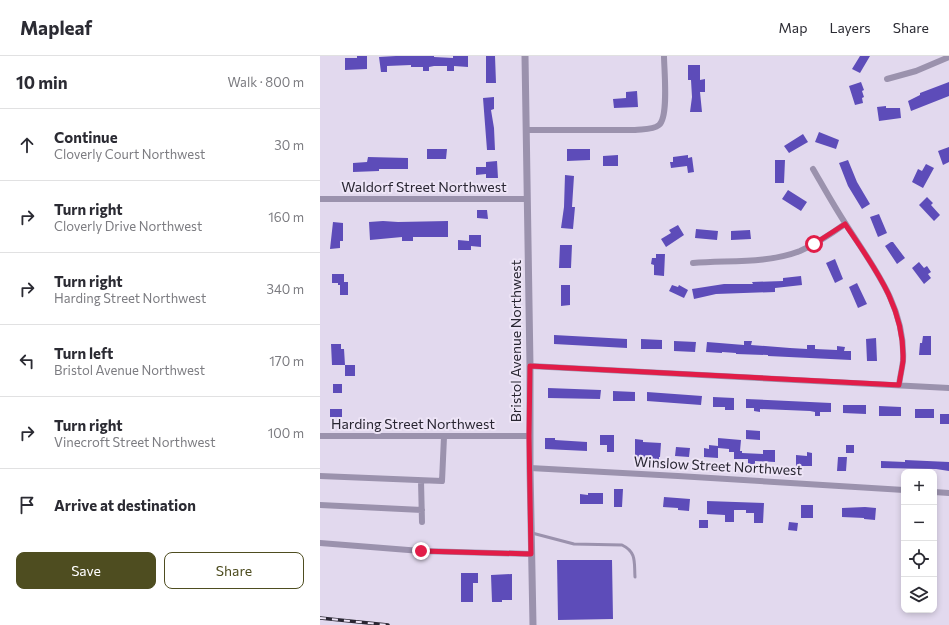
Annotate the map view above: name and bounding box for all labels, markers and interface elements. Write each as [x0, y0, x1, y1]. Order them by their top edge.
text: Mapleaf [20, 16, 92, 39]
text: Map [779, 19, 807, 36]
text: Layers [829, 19, 871, 36]
text: Share [893, 19, 929, 36]
text: 10 min [16, 72, 68, 93]
text: Walk · 800 m [228, 74, 304, 90]
text: Continue [54, 128, 118, 146]
icon: ahead [16, 134, 38, 156]
text: 30 m [274, 137, 304, 153]
text: Cloverly Court Northwest [54, 146, 205, 162]
street label: Waldorf Street Northwest [341, 178, 507, 195]
text: Turn right [54, 200, 123, 218]
icon: right [16, 206, 38, 228]
text: 160 m [268, 209, 304, 225]
text: Cloverly Drive Northwest [54, 218, 202, 234]
route start [805, 235, 823, 253]
street label: Bristol Avenue Northwest [507, 259, 524, 422]
text: Turn right [54, 272, 123, 290]
icon: right [16, 278, 38, 300]
text: 340 m [266, 281, 304, 297]
text: Harding Street Northwest [54, 290, 206, 306]
text: Turn left [54, 344, 113, 362]
icon: left [16, 350, 38, 372]
text: 170 m [269, 353, 304, 369]
text: Bristol Avenue Northwest [54, 362, 205, 378]
street label: Harding Street Northwest [331, 415, 495, 432]
text: Turn right [54, 416, 123, 434]
icon: right [16, 422, 38, 444]
text: 100 m [268, 425, 304, 441]
text: Vinecroft Street Northwest [54, 434, 215, 450]
street label: Winslow Street Northwest [633, 453, 803, 478]
map controls [901, 469, 937, 613]
button: + [901, 469, 937, 505]
icon: arrive [16, 494, 38, 516]
text: Arrive at destination [54, 496, 196, 514]
button: − [901, 505, 937, 541]
button: locate [901, 541, 937, 577]
route end [412, 542, 430, 560]
button: Save [16, 552, 156, 589]
button: Share [164, 552, 304, 589]
button: layers [901, 577, 937, 613]

